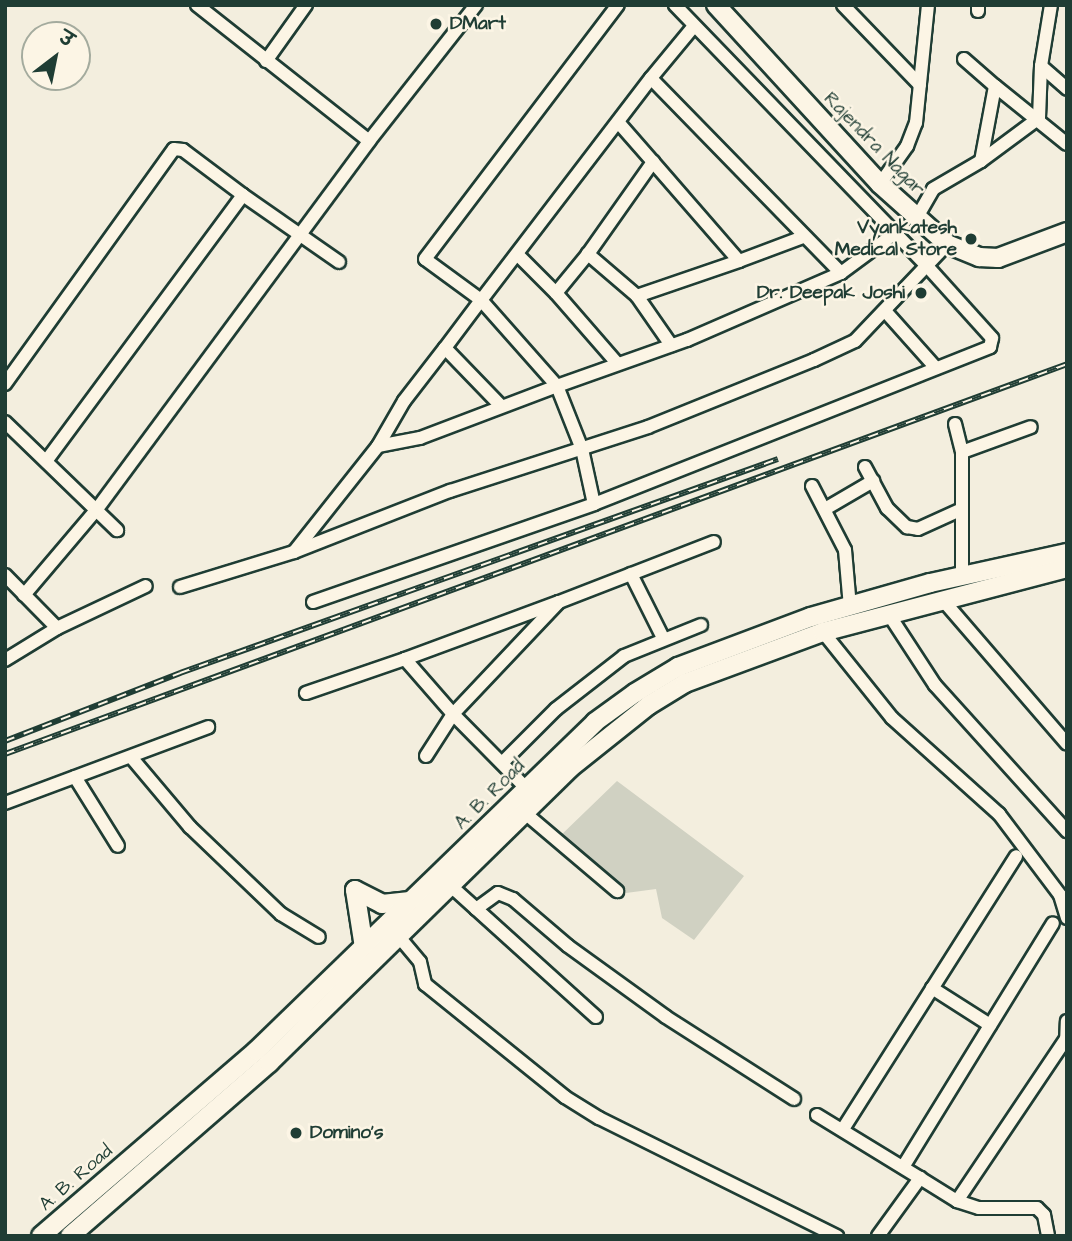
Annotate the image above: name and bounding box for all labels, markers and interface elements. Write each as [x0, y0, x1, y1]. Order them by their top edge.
place label: DMart [450, 13, 506, 35]
marker: DMart [428, 16, 444, 32]
north arrow [21, 21, 91, 91]
text: उ [54, 25, 79, 54]
street label: Rajendra Nagar [819, 87, 929, 201]
place label: Vyankatesh Medical Store [835, 217, 957, 261]
marker: Vyankatesh Medical Store [963, 231, 979, 247]
place label: Dr. Deepak Joshi [757, 282, 905, 304]
marker: Dr. Deepak Joshi [911, 283, 931, 303]
street label: A. B. Road [450, 755, 530, 835]
place label: Domino's [310, 1122, 383, 1144]
marker: Domino's [288, 1125, 304, 1141]
street label: A. B. Road [35, 1140, 117, 1216]

